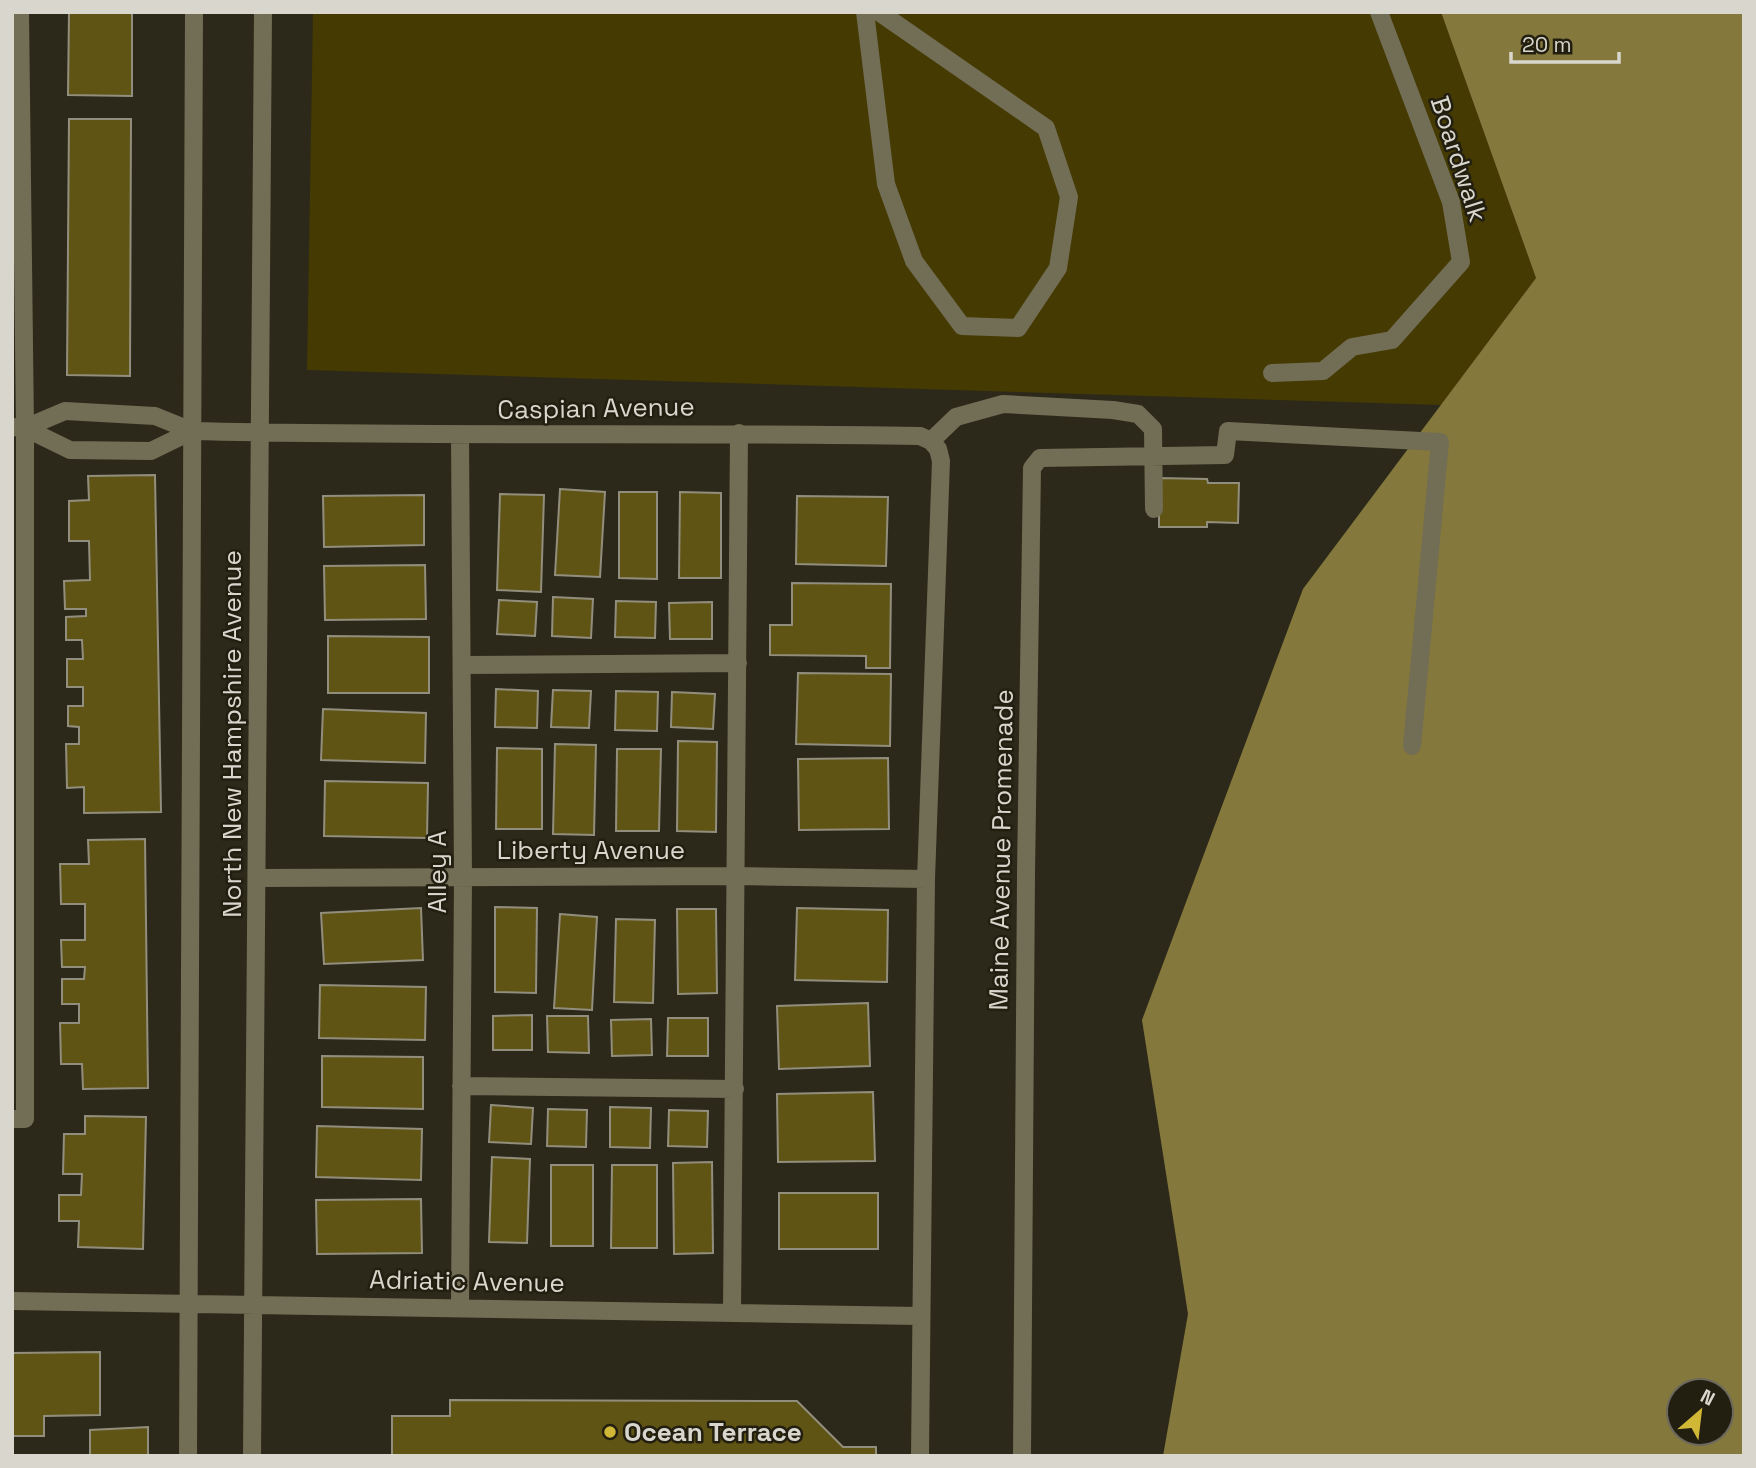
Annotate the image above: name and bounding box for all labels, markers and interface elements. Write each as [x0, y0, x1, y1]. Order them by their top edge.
scale bar [1511, 21, 1620, 65]
text: 20 m [1522, 31, 1572, 58]
street label: Boardwalk [1423, 92, 1495, 226]
street label: Caspian Avenue [497, 389, 695, 427]
street label: North New Hampshire Avenue [215, 550, 249, 918]
street label: Maine Avenue Promenade [981, 689, 1021, 1011]
street label: Alley A [420, 830, 454, 914]
street label: Liberty Avenue [497, 833, 685, 867]
street label: Adriatic Avenue [369, 1262, 565, 1300]
north arrow [1665, 1377, 1735, 1447]
text: N [1696, 1383, 1719, 1411]
place label: Ocean Terrace [624, 1415, 802, 1449]
marker: Ocean Terrace [602, 1424, 618, 1440]

